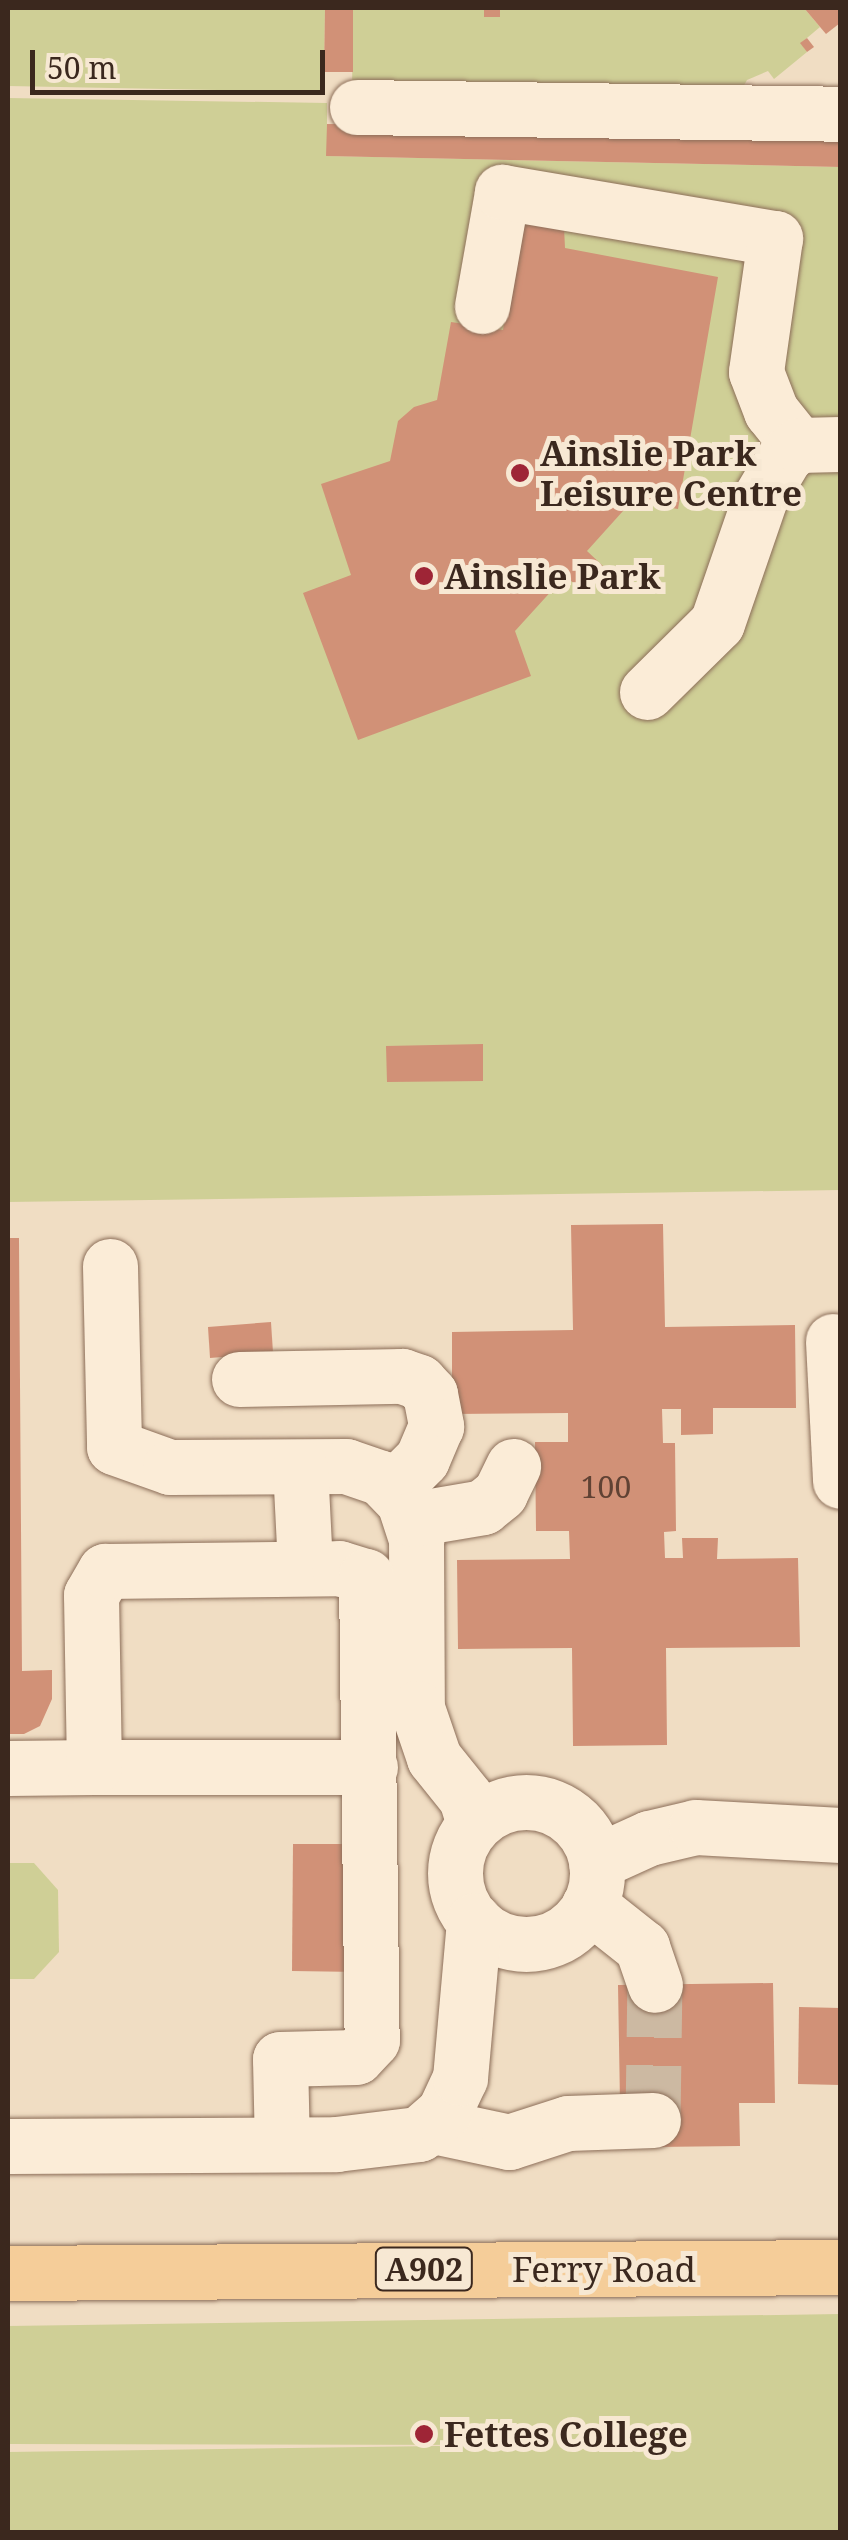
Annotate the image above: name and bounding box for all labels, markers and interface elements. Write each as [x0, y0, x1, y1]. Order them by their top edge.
scale bar [35, 30, 330, 92]
text: 50 m [47, 47, 117, 88]
place label: Ainslie Park Leisure Centre [540, 432, 802, 514]
marker: Ainslie Park Leisure Centre [509, 462, 531, 484]
place label: Ainslie Park [444, 555, 661, 597]
marker: Ainslie Park [413, 565, 435, 587]
house number: 100 [581, 1469, 631, 1505]
road number: A902 [374, 2242, 474, 2296]
street label: Ferry Road [512, 2248, 696, 2290]
place label: Fettes College [444, 2413, 688, 2455]
marker: Fettes College [413, 2423, 435, 2445]

